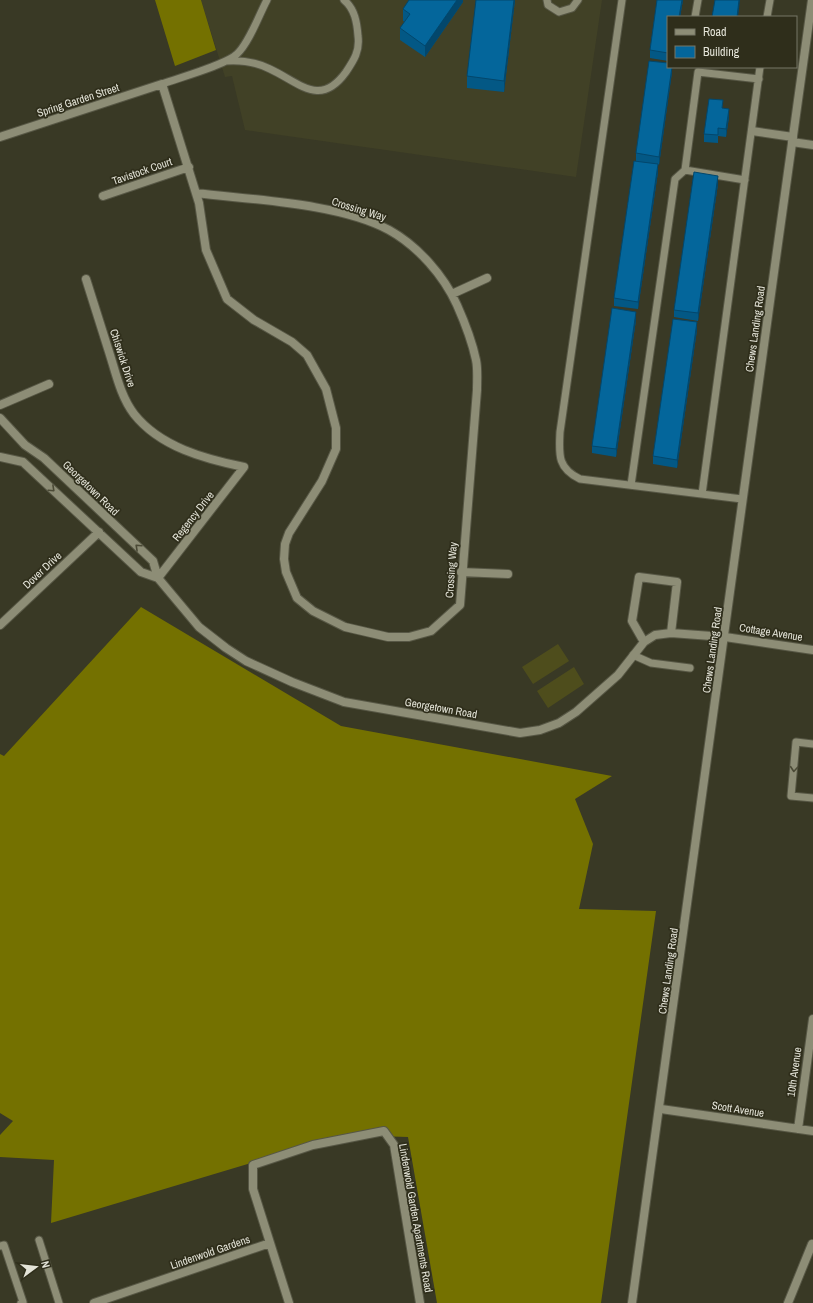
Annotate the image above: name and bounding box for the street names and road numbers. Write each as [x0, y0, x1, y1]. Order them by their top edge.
street label: Spring Garden Street [35, 80, 121, 120]
street label: Tavistock Court [110, 154, 174, 188]
street label: Crossing Way [330, 194, 388, 224]
street label: Chews Landing Road [742, 285, 768, 373]
street label: Chiswick Drive [107, 327, 139, 389]
street label: Georgetown Road [60, 458, 122, 518]
street label: Regency Drive [169, 488, 217, 544]
street label: Crossing Way [442, 541, 460, 599]
street label: Dover Drive [20, 548, 64, 592]
street label: Chews Landing Road [699, 606, 725, 694]
street label: Cottage Avenue [738, 620, 804, 644]
street label: Georgetown Road [404, 695, 478, 721]
street label: Chews Landing Road [655, 927, 681, 1015]
street label: 10th Avenue [784, 1046, 804, 1098]
street label: Scott Avenue [711, 1098, 765, 1120]
street label: Lindenwold Garden Apartments Road [396, 1142, 436, 1294]
street label: Lindenwold Gardens [168, 1232, 252, 1272]

